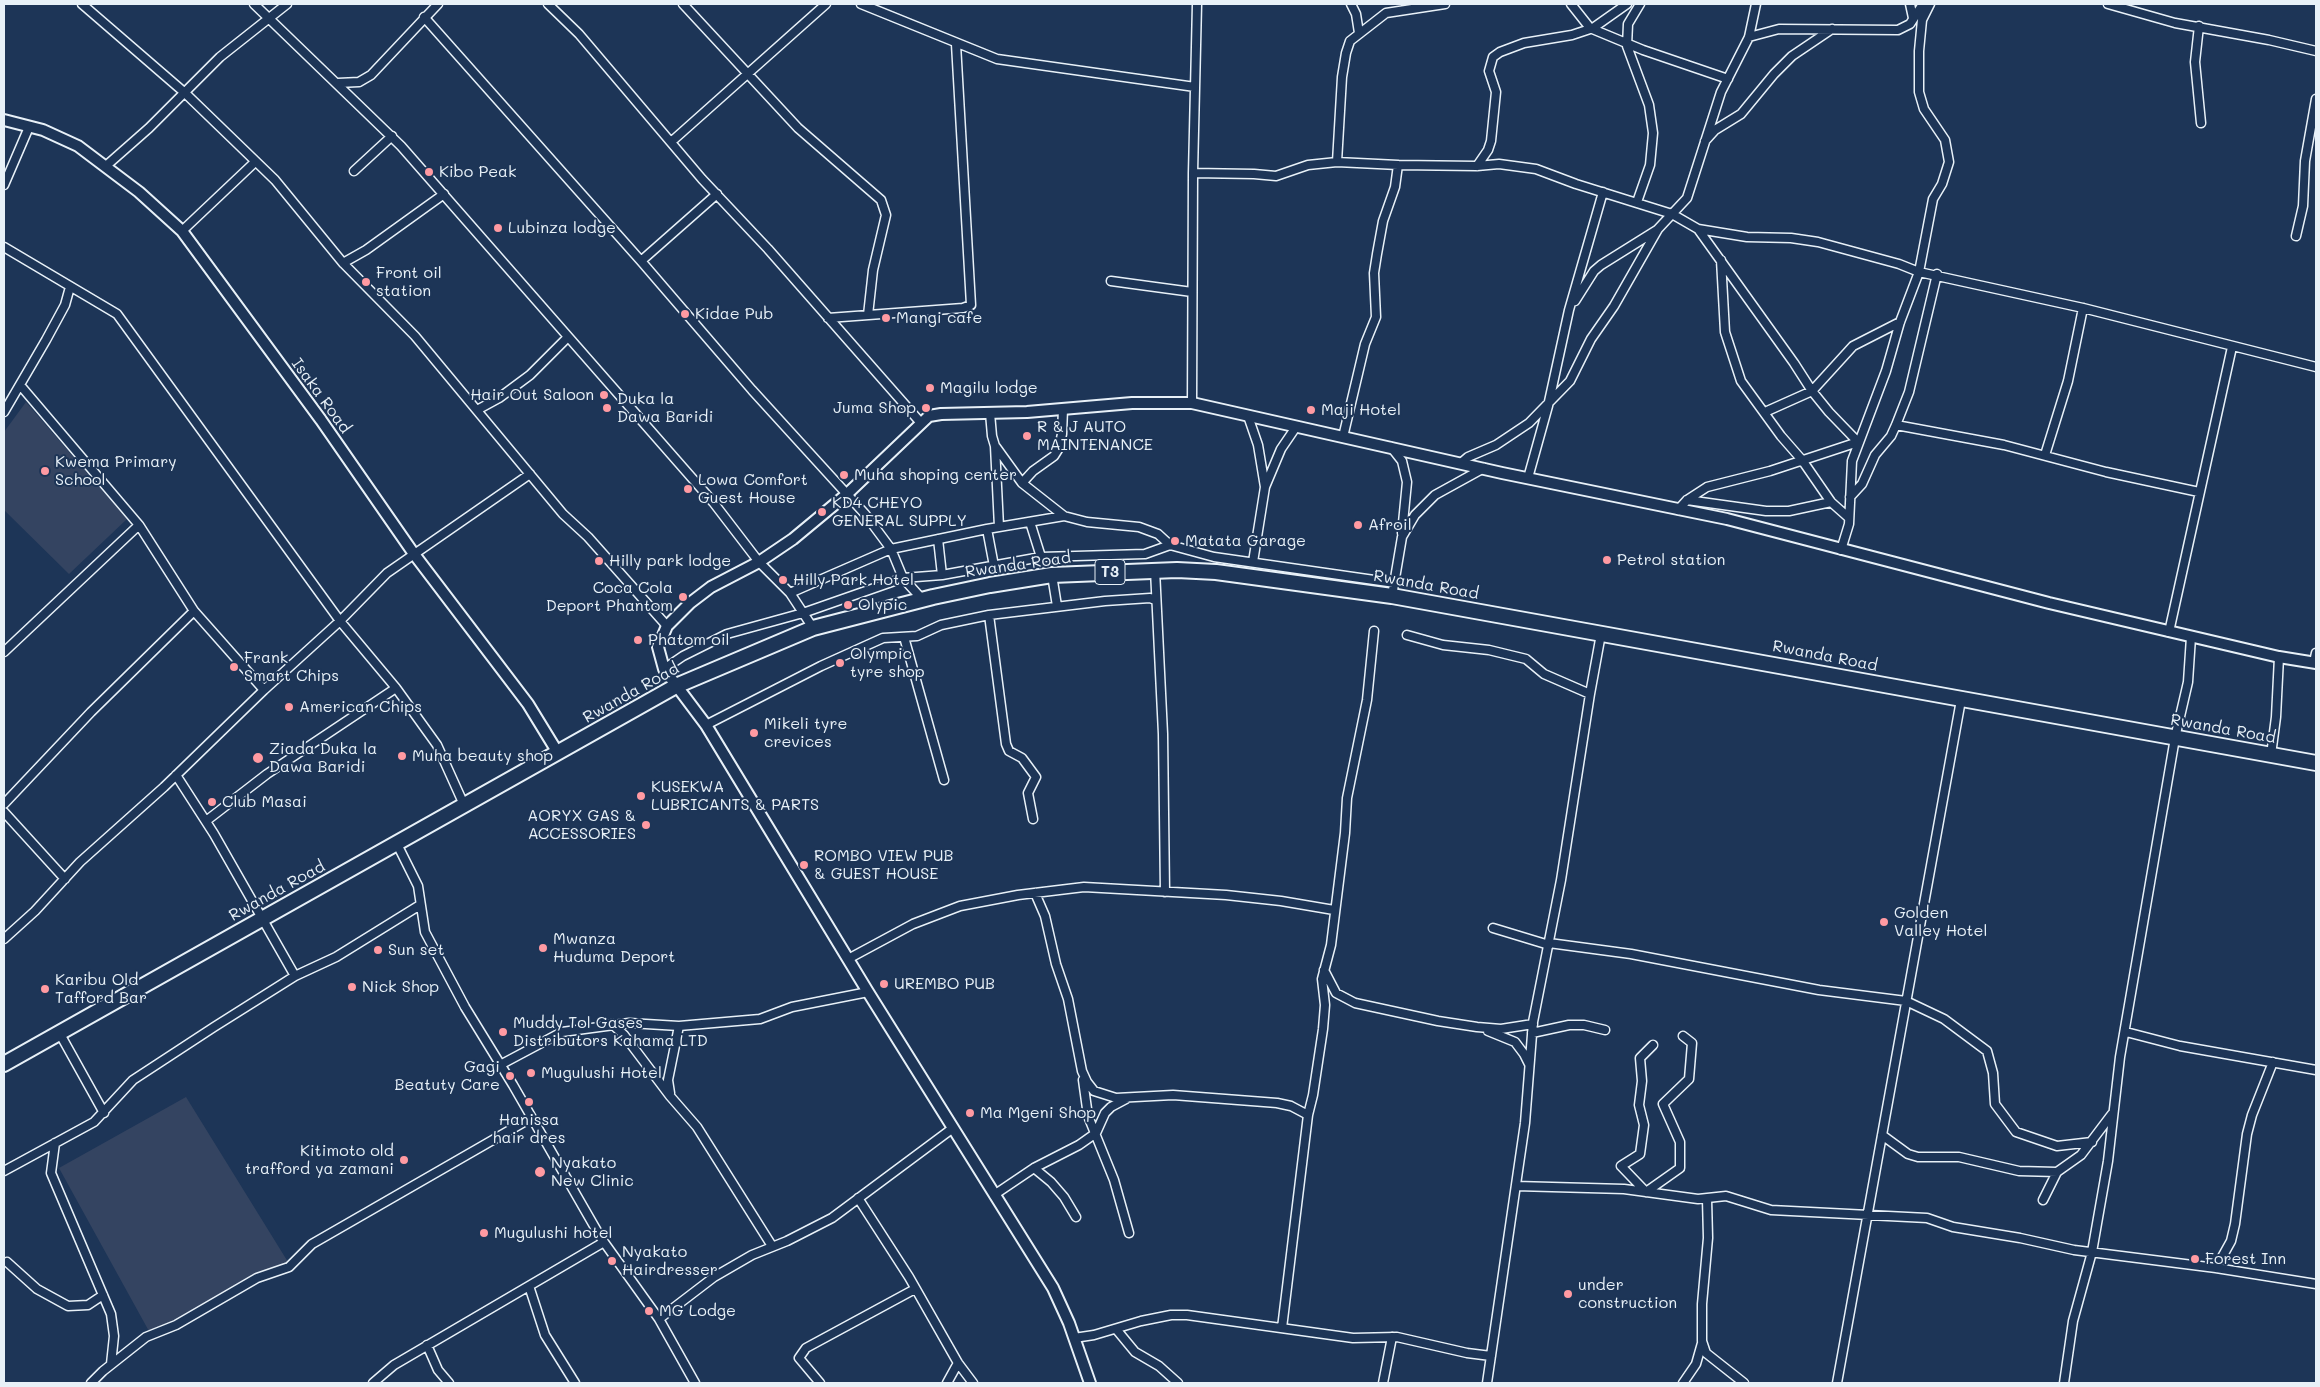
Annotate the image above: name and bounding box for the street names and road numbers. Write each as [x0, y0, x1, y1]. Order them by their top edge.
street label: Isaka Road [287, 355, 355, 437]
street label: Rwanda Road [964, 548, 1072, 582]
road number: T3 [1095, 560, 1125, 584]
street label: Rwanda Road [1372, 566, 1480, 604]
street label: Rwanda Road [1771, 636, 1879, 676]
street label: Rwanda Road [580, 659, 682, 727]
street label: Rwanda Road [2169, 710, 2277, 748]
street label: Rwanda Road [226, 857, 328, 925]

